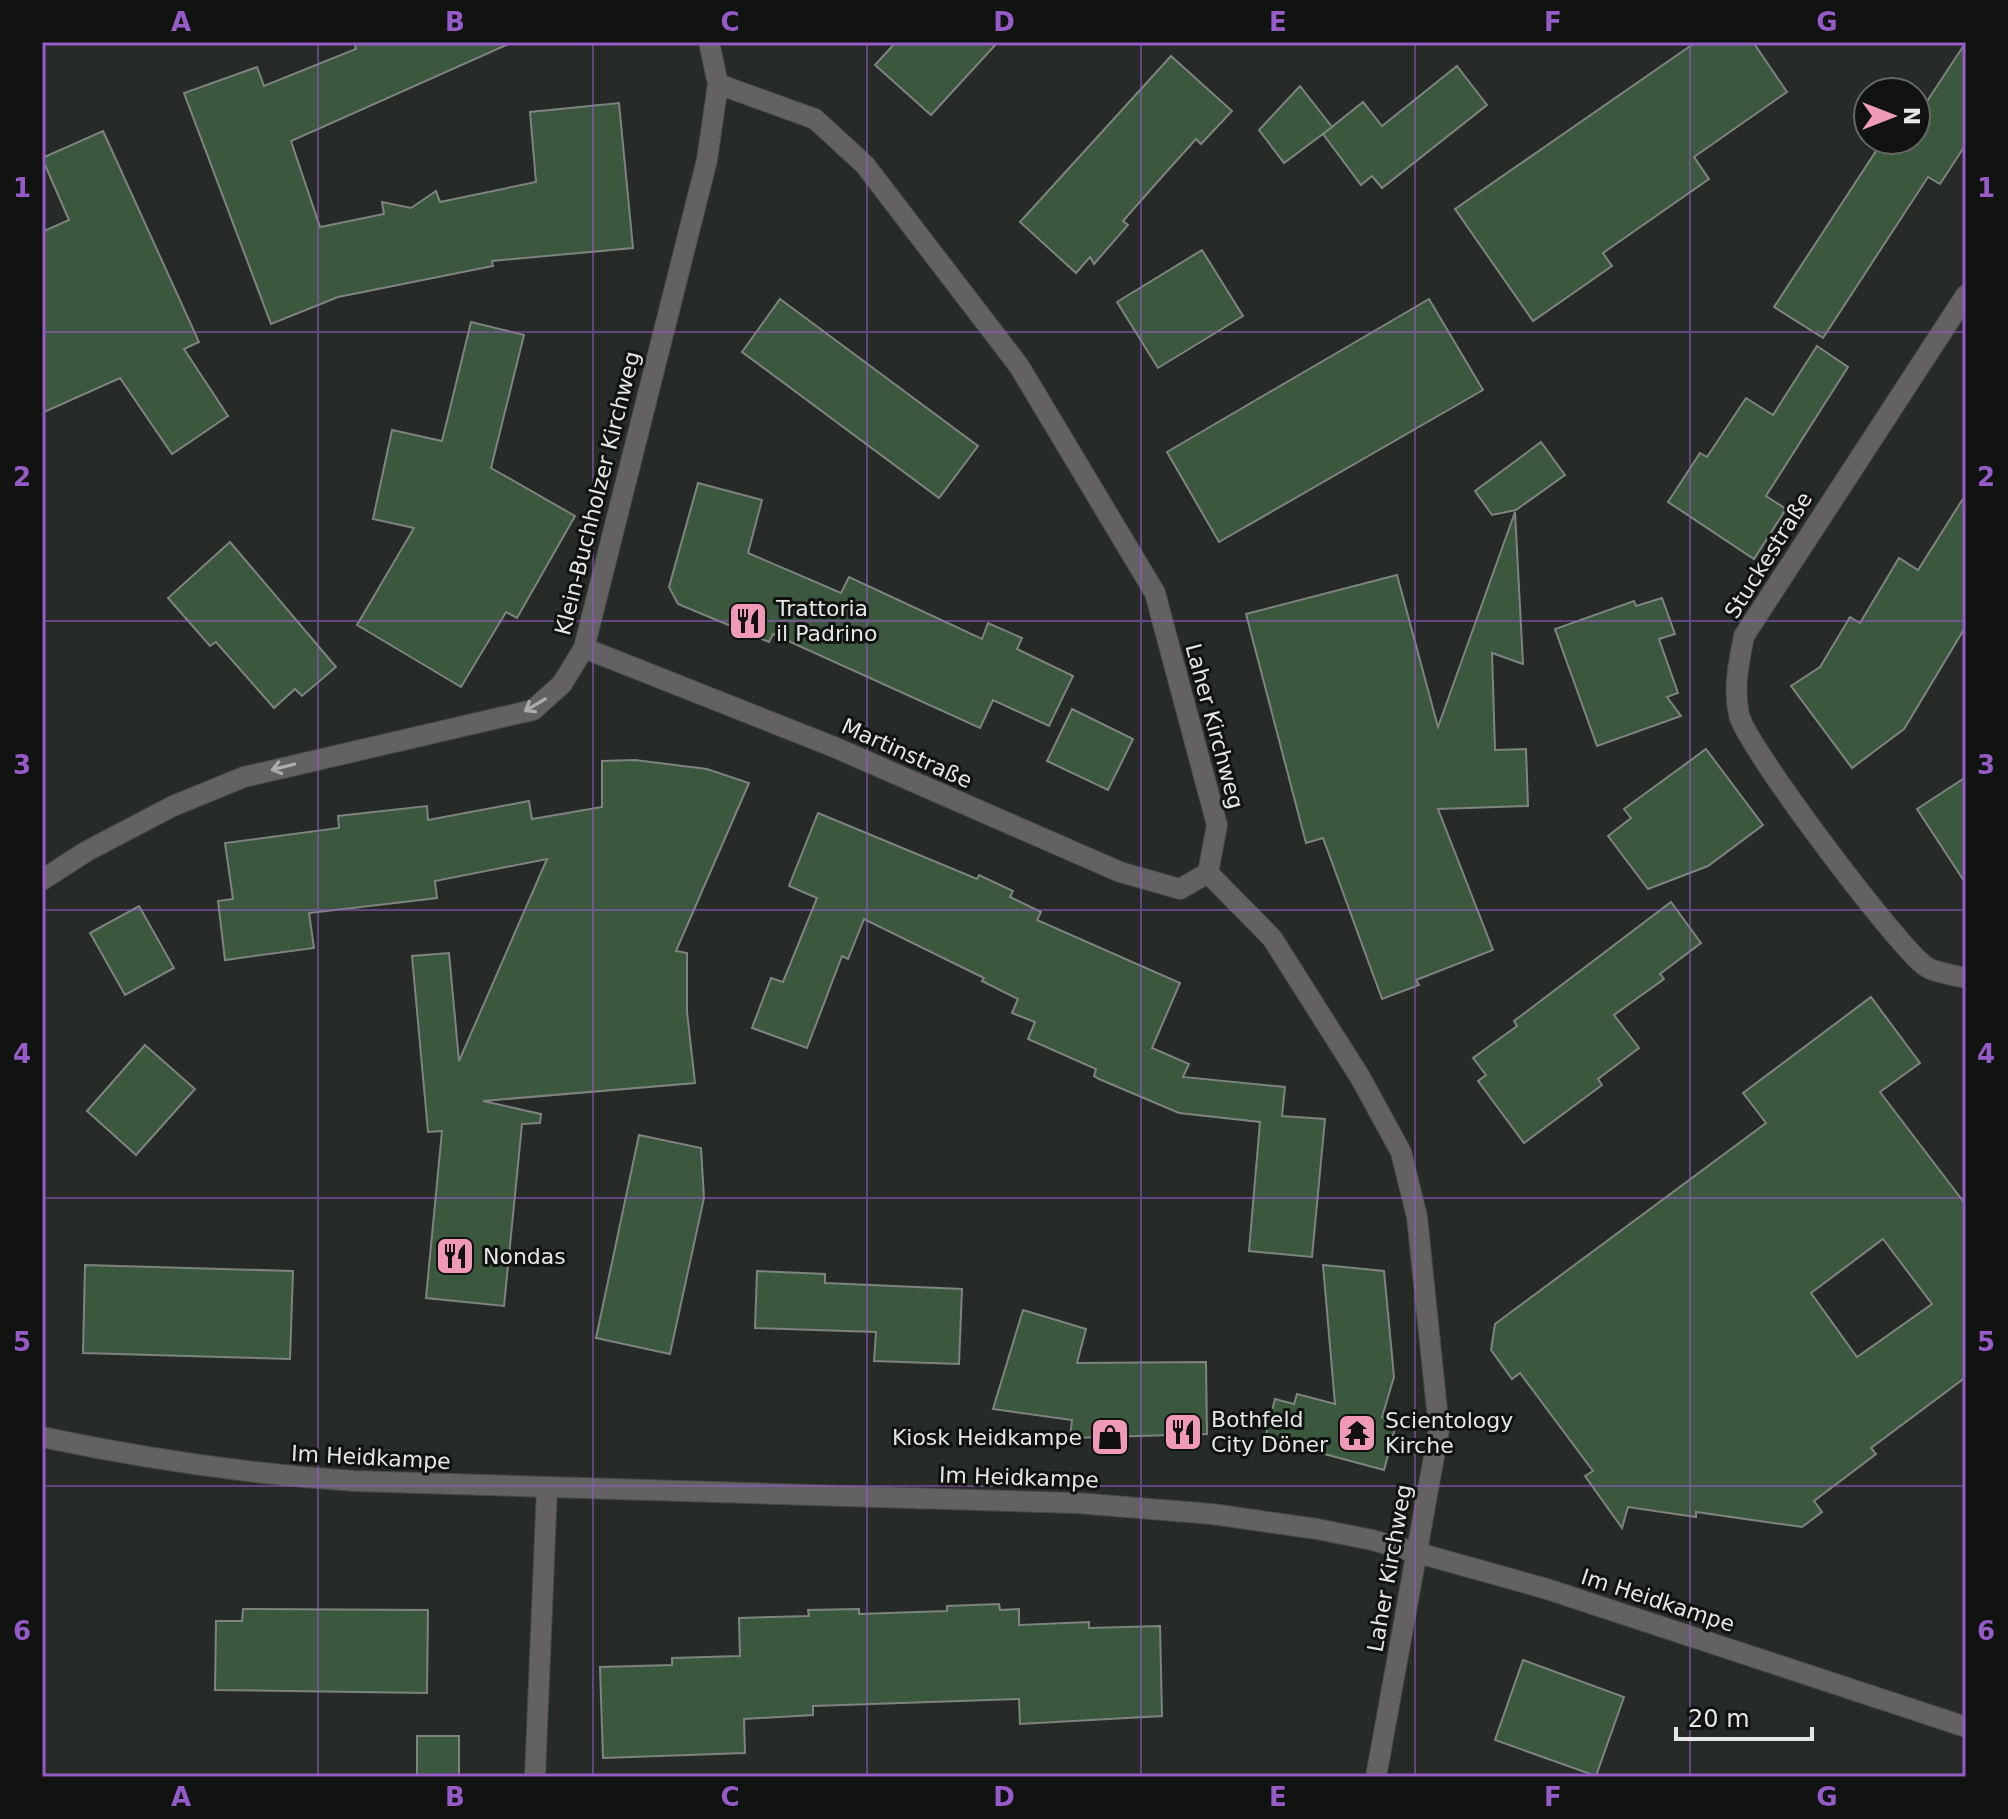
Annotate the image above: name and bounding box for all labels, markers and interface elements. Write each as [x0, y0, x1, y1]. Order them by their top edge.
text: A [171, 7, 191, 37]
text: B [445, 7, 465, 37]
text: C [720, 7, 740, 37]
text: D [993, 7, 1015, 37]
text: E [1269, 7, 1287, 37]
text: F [1544, 7, 1562, 37]
text: G [1816, 7, 1838, 37]
north arrow [1852, 76, 1932, 156]
text: N [1899, 107, 1924, 125]
text: 1 [13, 173, 31, 203]
text: 1 [1977, 173, 1995, 203]
street label: Klein-Buchholzer Kirchweg [550, 349, 645, 638]
text: 2 [13, 462, 31, 492]
text: 2 [1977, 462, 1995, 492]
street label: Stuckestraße [1720, 488, 1817, 623]
place label: Trattoria il Padrino [775, 596, 878, 646]
restaurant icon: Trattoria il Padrino [727, 600, 769, 642]
street label: Laher Kirchweg [1180, 641, 1249, 811]
one-way arrow [524, 697, 546, 713]
street label: Martinstraße [838, 714, 976, 793]
text: 3 [13, 750, 31, 780]
text: 3 [1977, 750, 1995, 780]
one-way arrow [271, 761, 297, 776]
text: 4 [13, 1039, 31, 1069]
text: 4 [1977, 1039, 1995, 1069]
restaurant icon: Nondas [434, 1235, 476, 1277]
place label: Nondas [483, 1244, 566, 1269]
text: 5 [13, 1327, 31, 1357]
text: 5 [1977, 1327, 1995, 1357]
place label: Bothfeld City Döner [1211, 1407, 1329, 1457]
place label: Scientology Kirche [1385, 1408, 1513, 1458]
restaurant icon: Bothfeld City Döner [1162, 1411, 1204, 1453]
temple icon: Scientology Kirche [1336, 1412, 1378, 1454]
shop icon: Kiosk Heidkampe [1089, 1416, 1131, 1458]
place label: Kiosk Heidkampe [892, 1425, 1082, 1450]
street label: Im Heidkampe [291, 1441, 451, 1474]
street label: Im Heidkampe [939, 1462, 1099, 1493]
street label: Laher Kirchweg [1362, 1482, 1417, 1654]
street label: Im Heidkampe [1578, 1564, 1738, 1637]
text: 6 [13, 1616, 31, 1646]
text: 6 [1977, 1616, 1995, 1646]
scale bar [1676, 1691, 1812, 1741]
text: 20 m [1688, 1705, 1750, 1733]
text: A [171, 1782, 191, 1812]
text: B [445, 1782, 465, 1812]
text: C [720, 1782, 740, 1812]
text: D [993, 1782, 1015, 1812]
text: E [1269, 1782, 1287, 1812]
text: F [1544, 1782, 1562, 1812]
text: G [1816, 1782, 1838, 1812]

